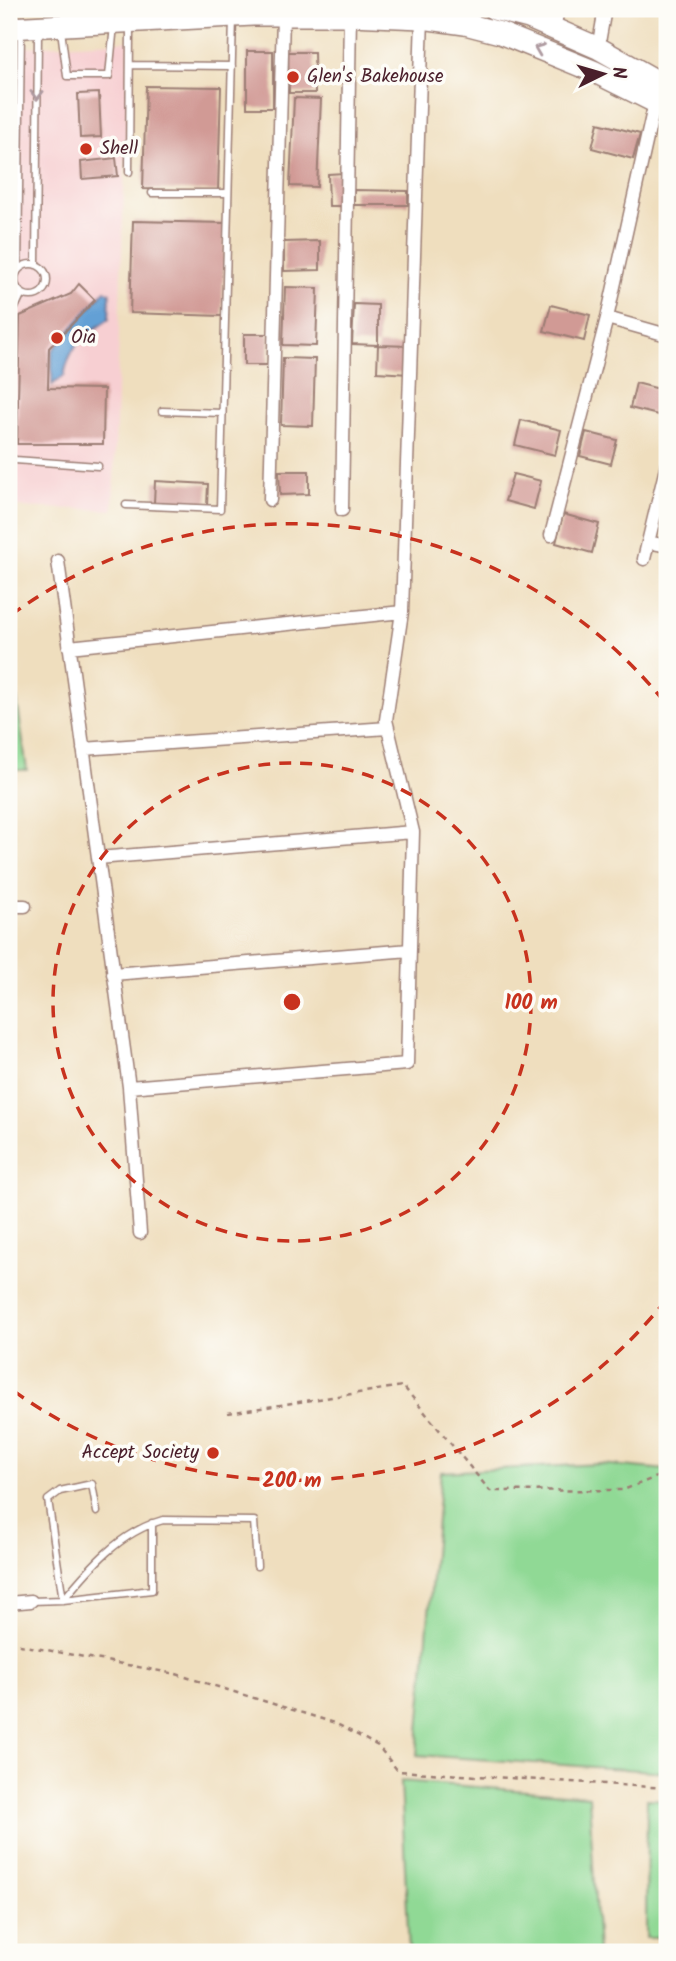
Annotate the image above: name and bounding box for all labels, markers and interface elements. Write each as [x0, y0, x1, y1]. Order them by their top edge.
north arrow [568, 38, 638, 108]
one-way arrow [533, 43, 545, 57]
place label: Glen's Bakehouse [307, 62, 444, 92]
text: N [602, 65, 633, 80]
marker: Glen's Bakehouse [285, 69, 301, 85]
one-way arrow [29, 90, 45, 100]
place label: Shell [100, 134, 138, 164]
marker: Shell [78, 141, 94, 157]
place label: Oia [71, 323, 96, 353]
marker: Oia [49, 330, 65, 346]
text: 100 m [504, 987, 558, 1020]
centre of rings [280, 990, 304, 1014]
place label: Accept Society [81, 1438, 200, 1468]
marker: Accept Society [205, 1445, 221, 1461]
text: 200 m [262, 1465, 322, 1498]

